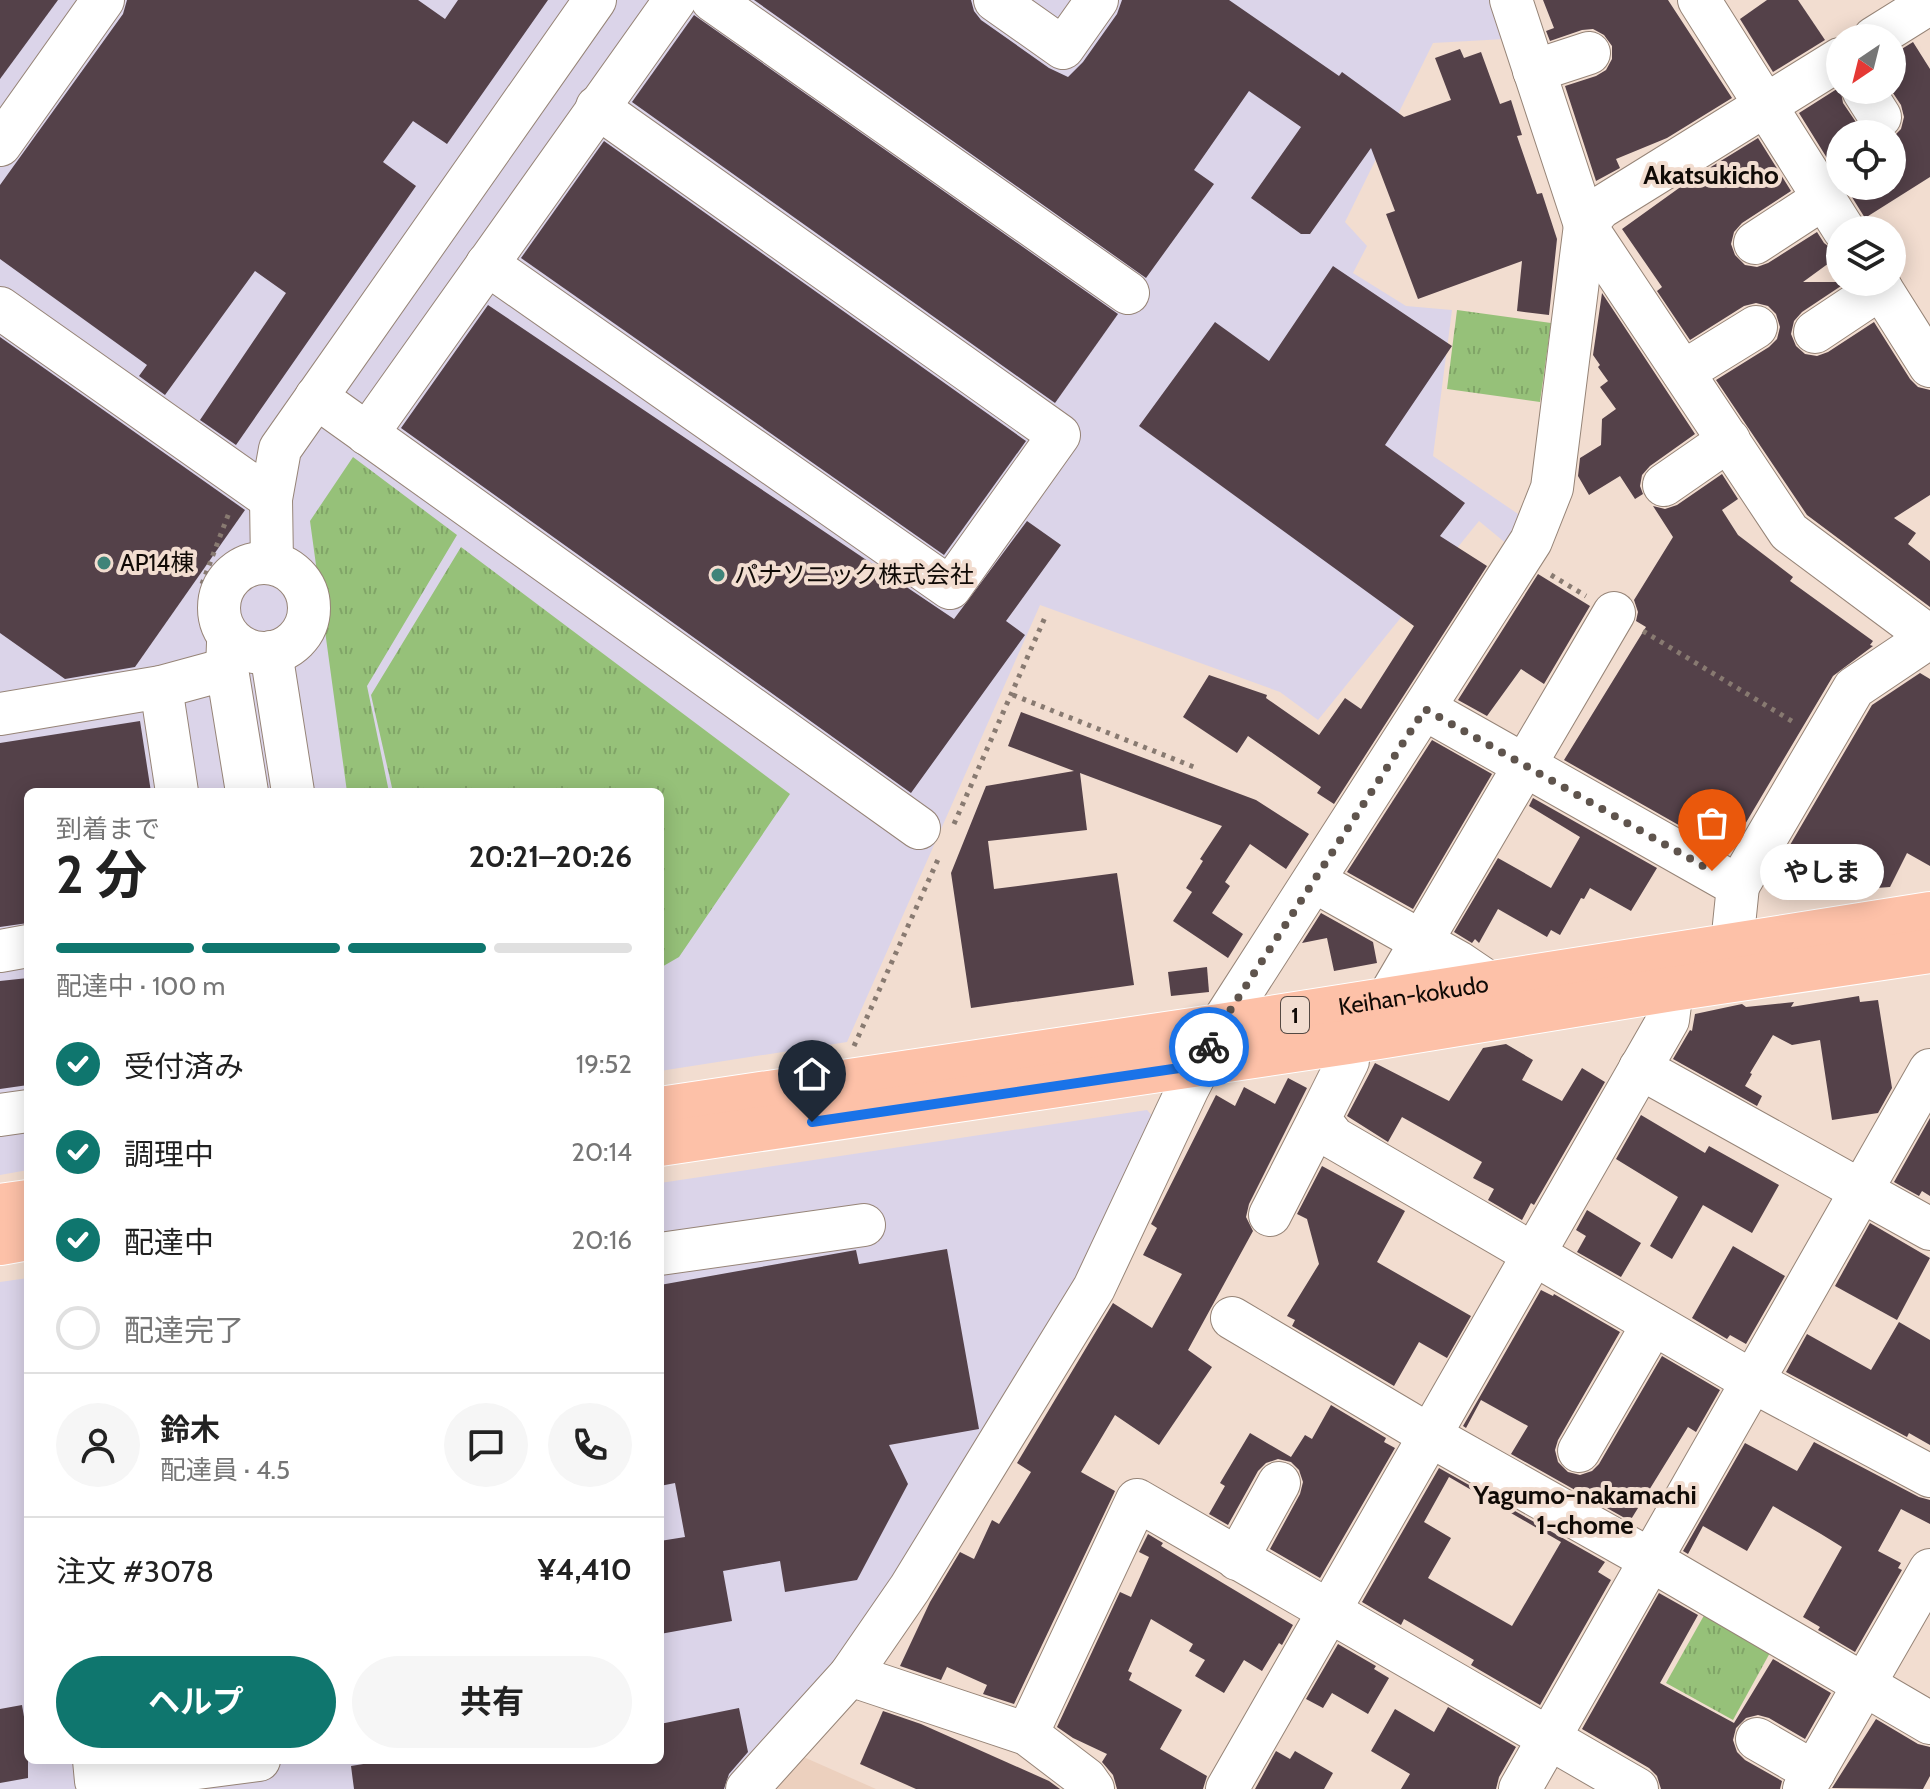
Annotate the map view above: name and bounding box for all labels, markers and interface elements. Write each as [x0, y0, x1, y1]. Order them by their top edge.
north arrow [1826, 24, 1906, 104]
map controls [1826, 24, 1906, 296]
button: locate [1826, 120, 1906, 200]
district label: Akatsukicho [1643, 159, 1779, 191]
button: layers [1826, 216, 1906, 296]
place label: AP14棟 [120, 548, 194, 577]
marker: AP14棟 [95, 554, 113, 572]
place label: パナソニック株式会社 [734, 560, 974, 589]
marker: パナソニック株式会社 [709, 566, 727, 584]
pin [1678, 789, 1746, 871]
icon: bag [1690, 801, 1734, 845]
text: 到着まで [56, 813, 160, 845]
text: 20:21–20:26 [469, 838, 632, 875]
text: 2 分 [56, 843, 147, 906]
callout: やしま [1760, 843, 1884, 899]
text: やしま [1783, 856, 1861, 888]
street label: Keihan-kokudo [1336, 969, 1491, 1021]
text: 配達中 · 100 m [56, 970, 225, 1002]
road number: 1 [1281, 997, 1309, 1033]
courier [1169, 1007, 1249, 1087]
icon: bike [1187, 1025, 1231, 1069]
pin [778, 1040, 846, 1122]
icon: check [56, 1042, 100, 1086]
text: 受付済み [124, 1048, 244, 1085]
text: 19:52 [576, 1048, 632, 1080]
icon: home [790, 1052, 834, 1096]
icon: check [56, 1130, 100, 1174]
text: 調理中 [124, 1136, 214, 1173]
text: 20:14 [571, 1136, 632, 1168]
icon: check [56, 1218, 100, 1262]
text: 配達中 [124, 1224, 214, 1261]
text: 20:16 [572, 1224, 632, 1256]
text: 配達完了 [124, 1312, 244, 1349]
button: person [56, 1403, 140, 1487]
button: chat [444, 1403, 528, 1487]
button: phone [548, 1403, 632, 1487]
text: 鈴木 [160, 1411, 220, 1448]
text: 配達員 · 4.5 [160, 1454, 290, 1486]
district label: Yagumo-nakamachi 1-chome [1472, 1479, 1697, 1541]
text: ¥4,410 [538, 1551, 632, 1588]
text: 注文 #3078 [56, 1553, 214, 1590]
button: ヘルプ [56, 1656, 336, 1748]
button: 共有 [352, 1656, 632, 1748]

